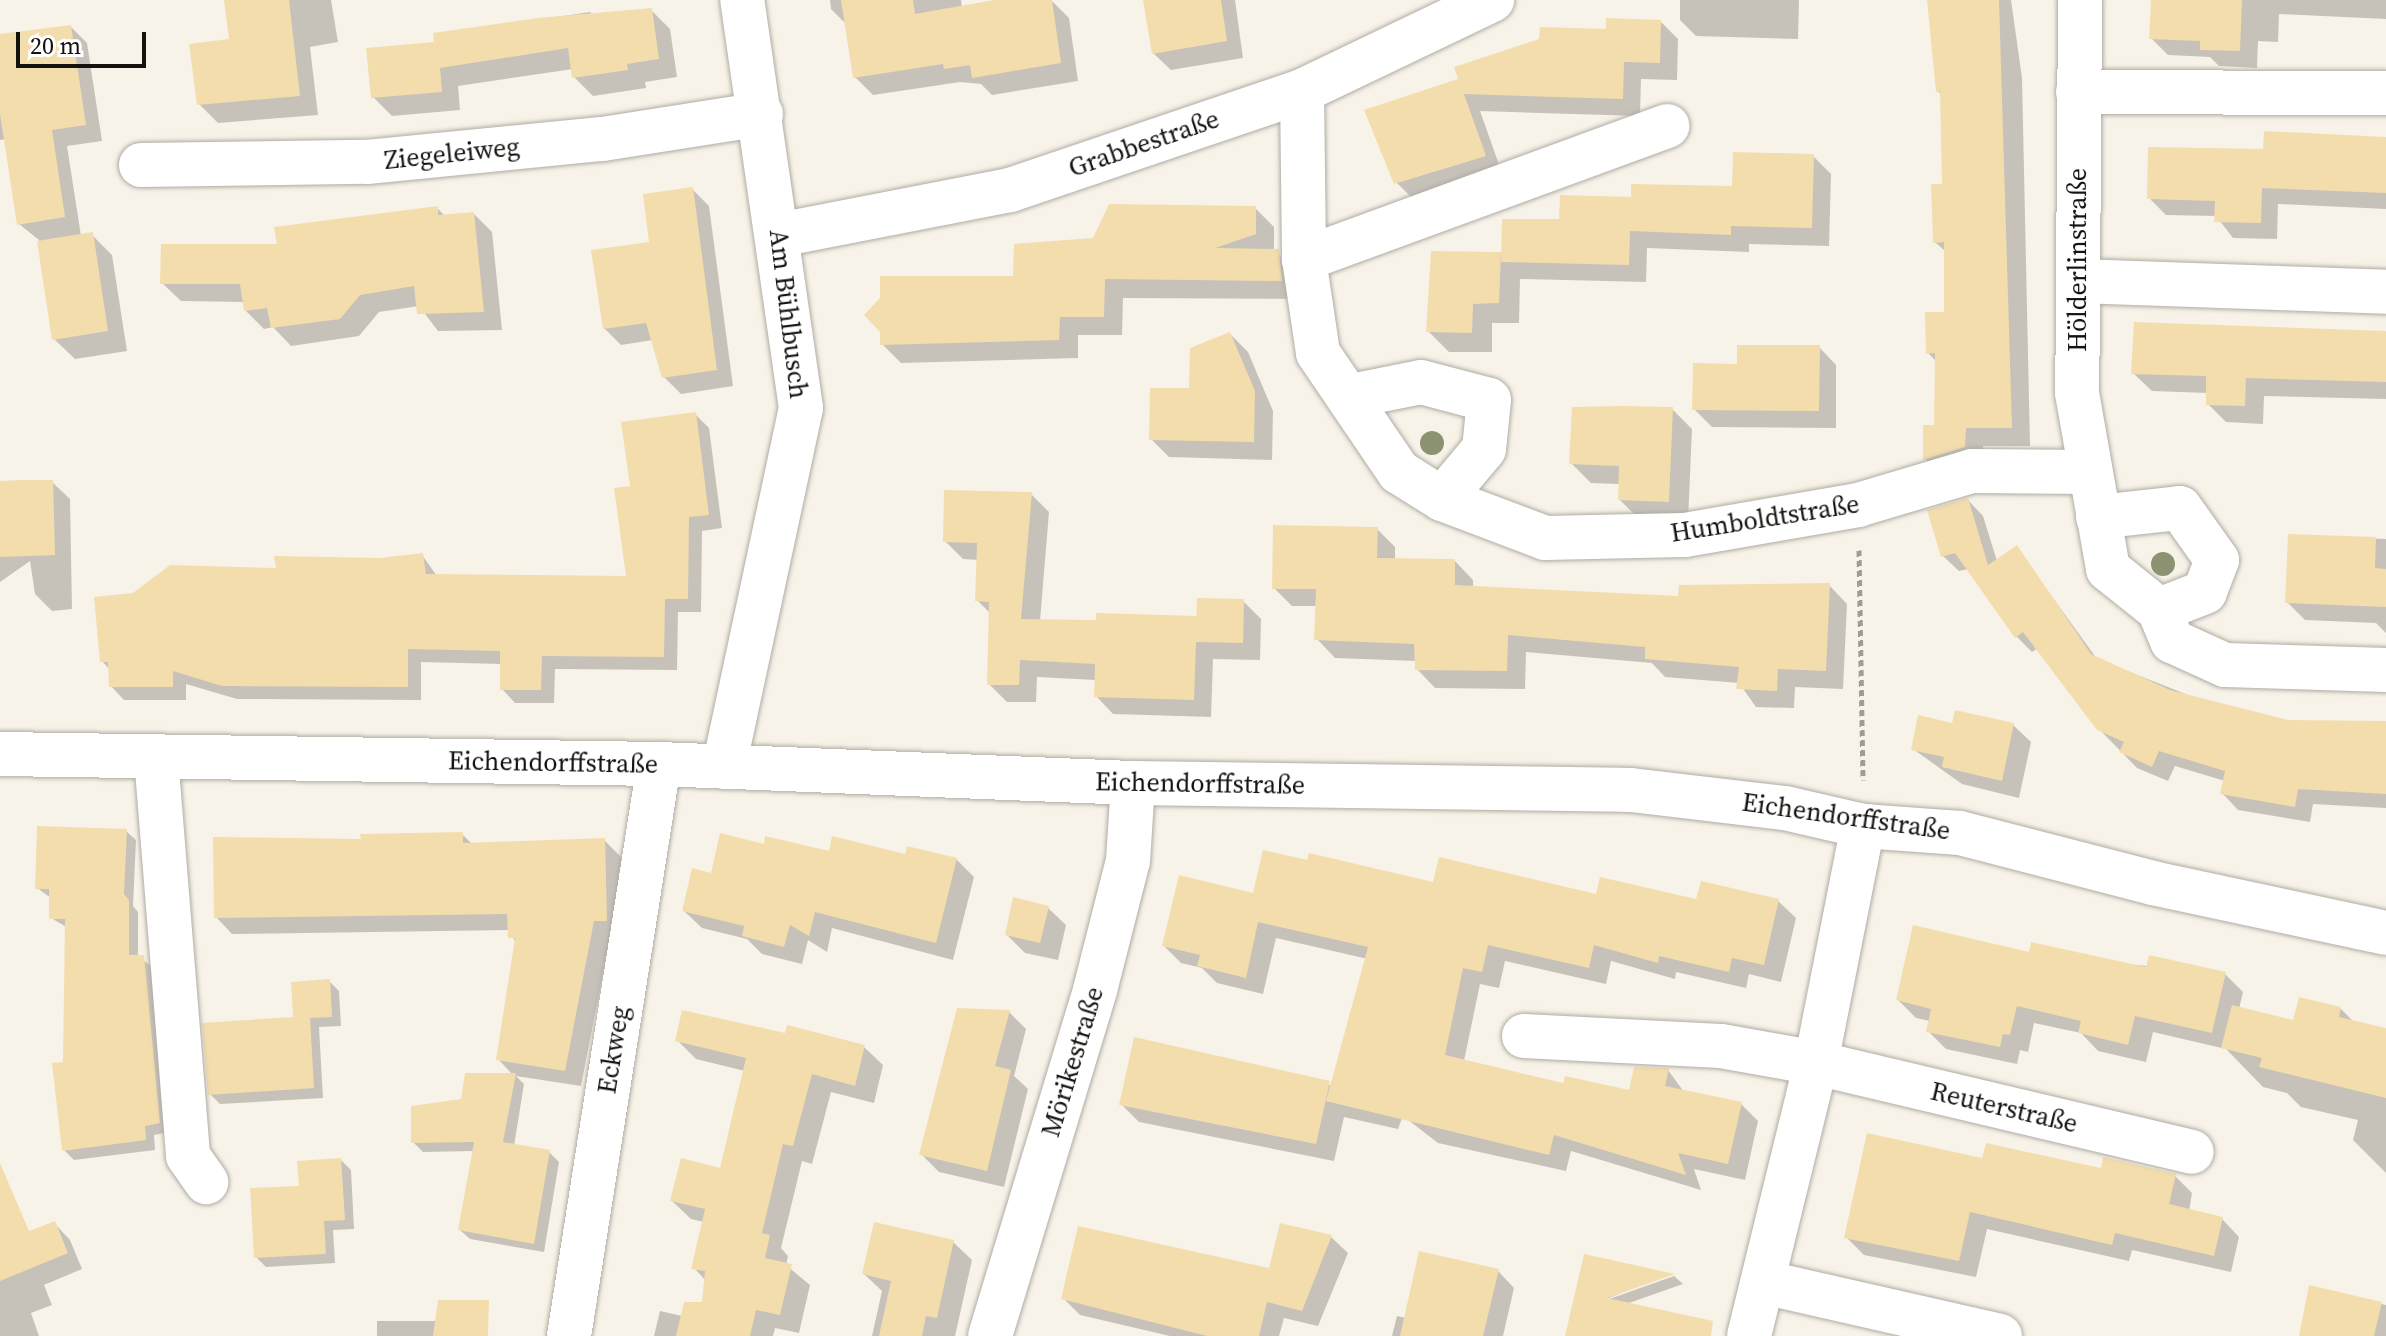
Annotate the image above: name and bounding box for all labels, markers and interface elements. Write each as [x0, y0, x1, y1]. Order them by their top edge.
scale bar [20, 16, 150, 66]
text: 20 m [30, 29, 81, 62]
street label: Grabbestraße [1065, 104, 1223, 184]
street label: Ziegeleiweg [383, 131, 521, 177]
street label: Hölderlinstraße [2062, 168, 2094, 352]
street label: Am Bühlbusch [762, 228, 814, 400]
street label: Humboldtstraße [1668, 489, 1862, 549]
street label: Eichendorffstraße [448, 746, 658, 780]
street label: Eichendorffstraße [1095, 767, 1305, 801]
street label: Eichendorffstraße [1740, 787, 1952, 847]
street label: Mörikestraße [1035, 983, 1111, 1141]
street label: Eckweg [592, 1004, 636, 1096]
street label: Reuterstraße [1927, 1076, 2081, 1140]

